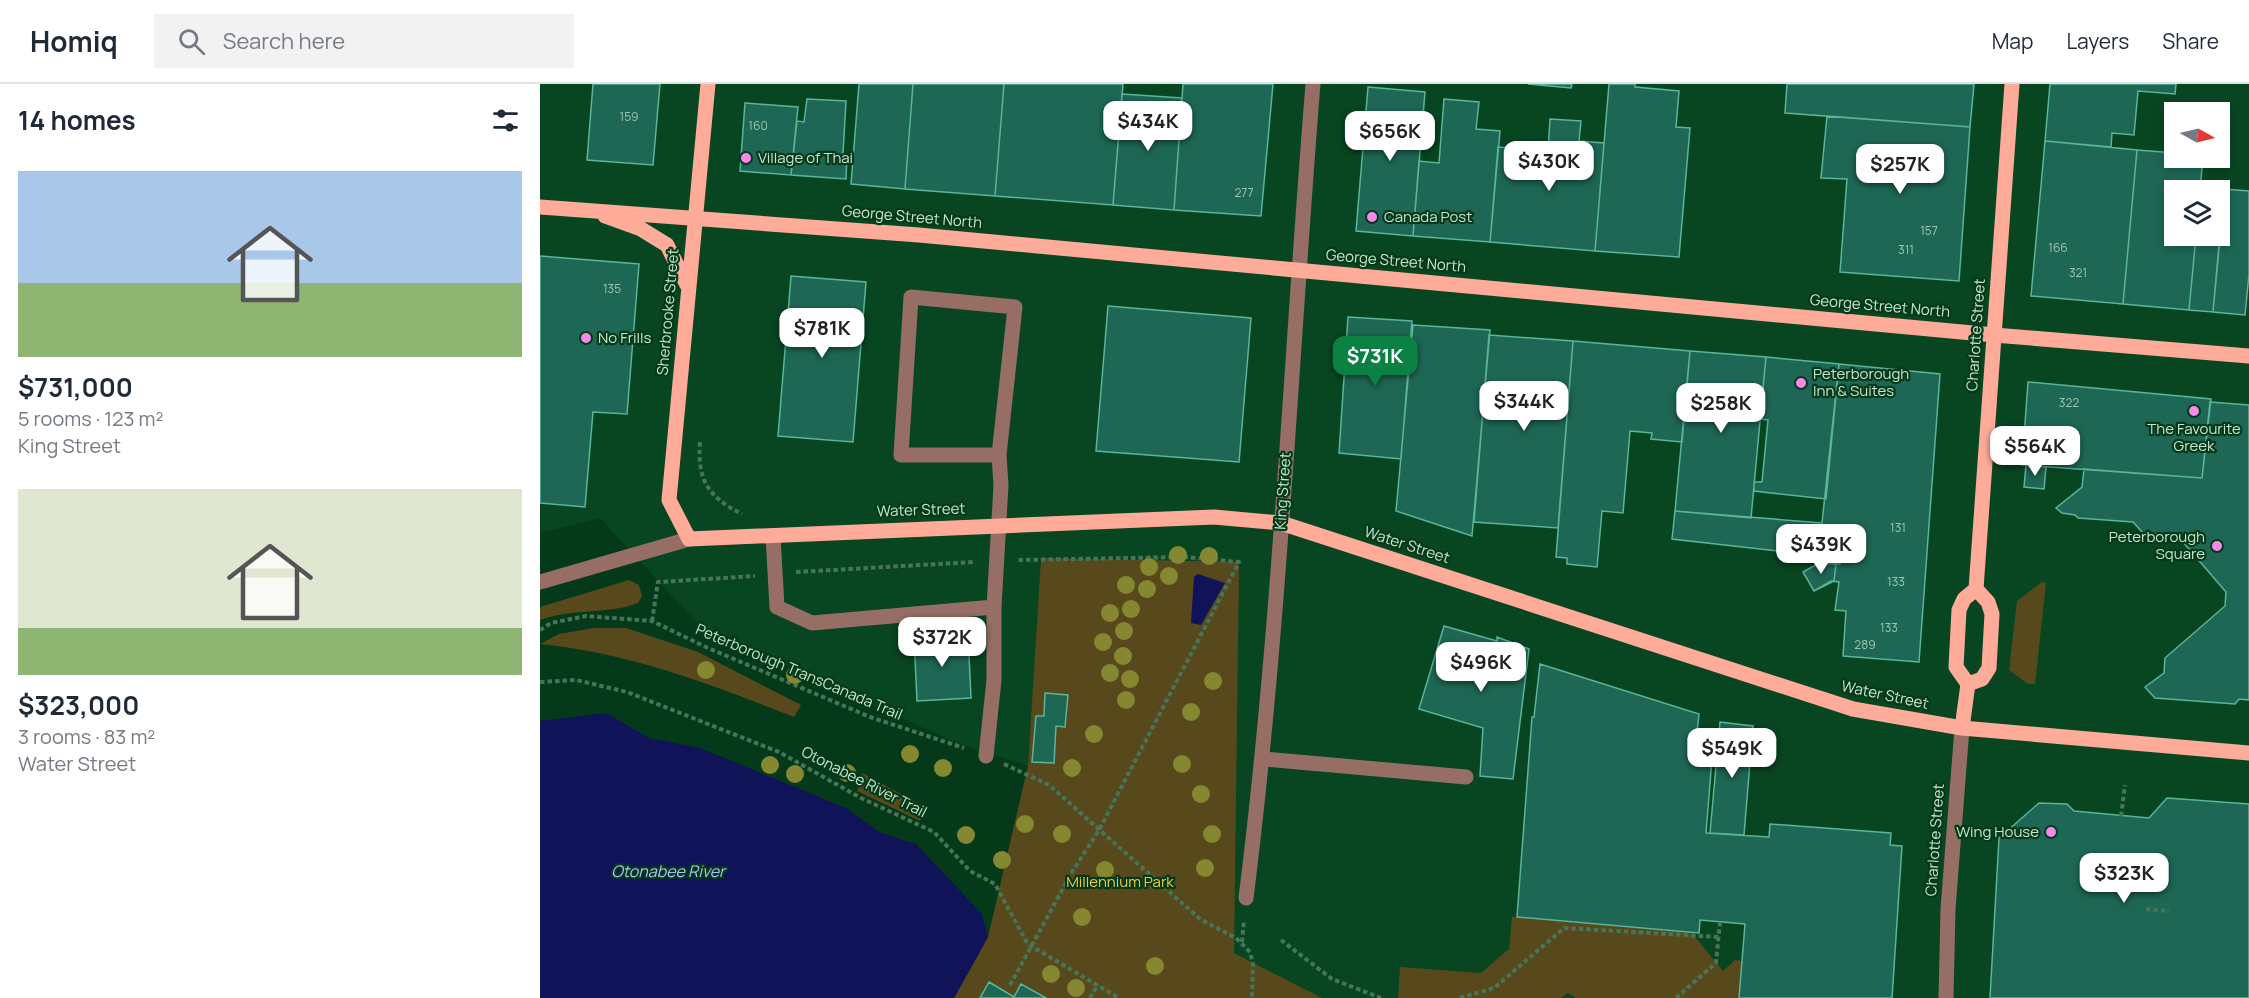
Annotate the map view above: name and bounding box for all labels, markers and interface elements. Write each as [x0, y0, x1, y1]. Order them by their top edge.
search box [154, 14, 574, 68]
text: Homiq [30, 22, 118, 60]
icon: search [175, 25, 208, 58]
text: Search here [223, 26, 345, 56]
text: Map [1992, 27, 2033, 55]
text: Layers [2066, 27, 2129, 55]
text: Share [2162, 27, 2219, 55]
pin: $434K [1106, 101, 1190, 152]
text: 14 homes [18, 102, 136, 138]
north arrow [2164, 102, 2230, 168]
map controls [2164, 102, 2230, 246]
icon: filters [489, 104, 522, 137]
text: $434K [1117, 107, 1179, 134]
house number: 159 [619, 108, 639, 125]
pin: $656K [1348, 111, 1432, 162]
house number: 160 [748, 117, 768, 134]
text: $656K [1359, 117, 1421, 144]
pin: $430K [1507, 141, 1591, 192]
pin: $257K [1858, 144, 1942, 195]
place label: Village of Thai [758, 147, 853, 168]
text: $430K [1518, 147, 1580, 174]
text: $257K [1870, 150, 1930, 177]
marker: Village of Thai [739, 151, 753, 165]
button: layers [2164, 180, 2230, 246]
house number: 277 [1234, 184, 1254, 201]
street label: George Street North [841, 200, 983, 233]
place label: Canada Post [1384, 206, 1472, 227]
icon: home [216, 210, 324, 318]
marker: Canada Post [1365, 210, 1379, 224]
house number: 157 [1920, 222, 1938, 239]
house number: 166 [2048, 239, 2068, 256]
house number: 311 [1898, 241, 1914, 258]
street label: George Street North [1325, 244, 1467, 277]
street label: Sherbrooke Street [651, 248, 684, 376]
house number: 321 [2069, 264, 2087, 281]
street label: Charlotte Street [1961, 278, 1990, 392]
house number: 135 [603, 280, 621, 297]
street label: George Street North [1809, 289, 1951, 322]
pin: $781K [780, 308, 864, 359]
text: $781K [793, 314, 851, 341]
place label: No Frills [598, 327, 652, 348]
marker: No Frills [579, 331, 593, 345]
pin: $731K [1333, 336, 1417, 387]
text: $731K [1347, 342, 1403, 369]
place label: Peterborough Inn & Suites [1813, 363, 1909, 401]
text: $731,000 [18, 369, 133, 405]
marker: Peterborough Inn & Suites [1794, 376, 1808, 390]
pin: $344K [1482, 381, 1566, 432]
pin: $258K [1679, 383, 1763, 434]
text: $344K [1493, 387, 1555, 414]
text: $258K [1690, 389, 1752, 416]
house number: 322 [2059, 394, 2079, 411]
marker: The Favourite Greek [2187, 404, 2201, 418]
text: 5 rooms · 123 m² [18, 405, 163, 432]
place label: The Favourite Greek [2147, 418, 2241, 456]
pin: $564K [1993, 426, 2077, 477]
text: King Street [18, 432, 121, 459]
text: $564K [2004, 432, 2066, 459]
street label: King Street [1269, 452, 1296, 530]
street label: Water Street [876, 497, 966, 522]
house number: 131 [1890, 519, 1906, 536]
street label: Water Street [1362, 521, 1453, 568]
pin: $439K [1779, 524, 1863, 575]
place label: Peterborough Square [2109, 526, 2205, 564]
icon: home [216, 528, 324, 636]
text: $439K [1790, 530, 1852, 557]
marker: Peterborough Square [2210, 539, 2224, 553]
house number: 133 [1887, 573, 1905, 590]
pin: $372K [900, 617, 984, 668]
street label: Peterborough TransCanada Trail [693, 618, 906, 725]
house number: 133 [1880, 619, 1898, 636]
text: $372K [912, 623, 972, 650]
house number: 289 [1854, 636, 1876, 653]
pin: $496K [1439, 642, 1523, 693]
text: $496K [1450, 648, 1512, 675]
street label: Water Street [1840, 675, 1931, 714]
text: $323,000 [18, 687, 139, 723]
text: 3 rooms · 83 m² [18, 723, 155, 750]
pin: $549K [1690, 728, 1774, 779]
text: $549K [1701, 734, 1763, 761]
street label: Otonabee River Trail [798, 741, 931, 822]
text: Water Street [18, 750, 136, 777]
street label: Charlotte Street [1920, 783, 1949, 897]
place label: Wing House [1956, 821, 2039, 842]
marker: Wing House [2044, 825, 2058, 839]
pin: $323K [2082, 853, 2166, 904]
text: $323K [2094, 859, 2154, 886]
water label: Otonabee River [611, 860, 727, 882]
park label: Millennium Park [1066, 871, 1174, 892]

